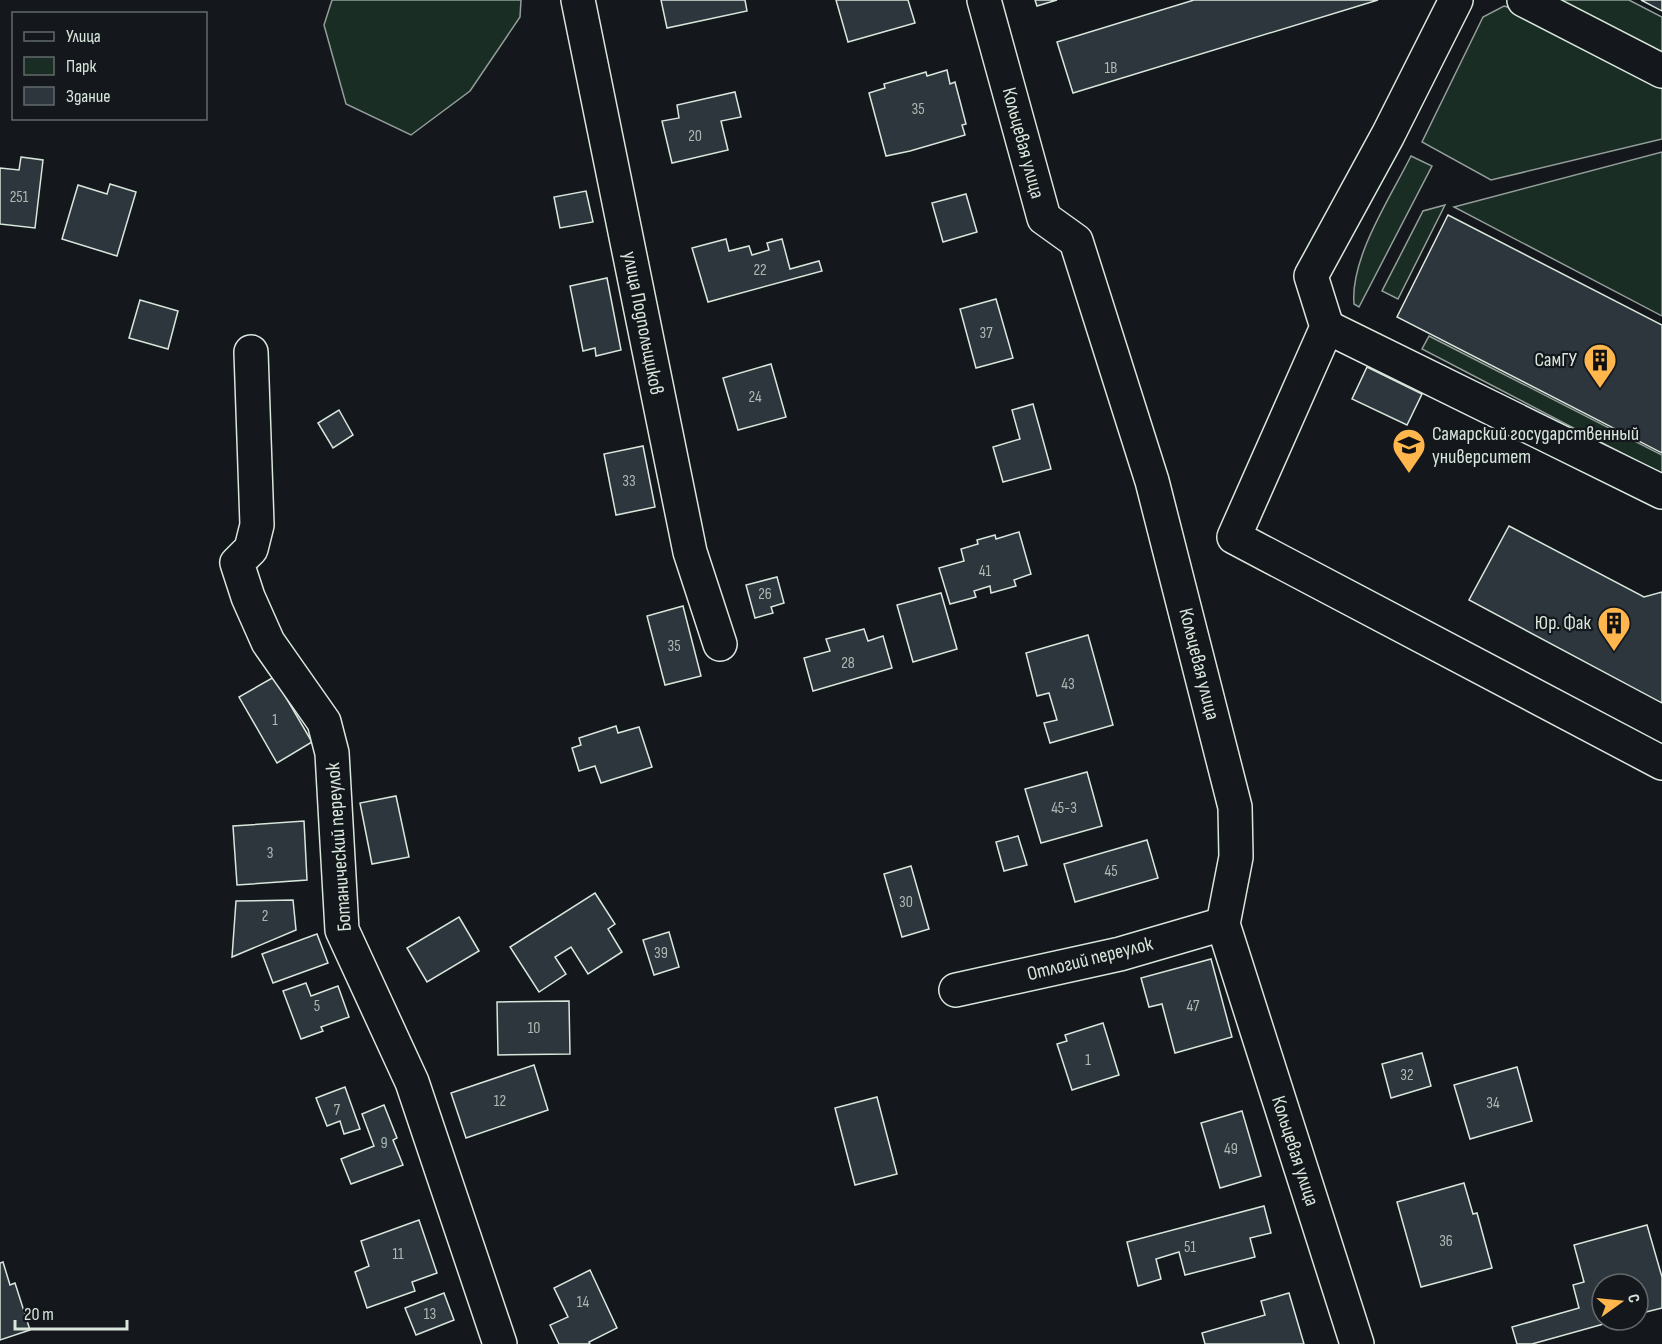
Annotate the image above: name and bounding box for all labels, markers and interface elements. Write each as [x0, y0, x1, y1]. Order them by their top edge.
legend [12, 12, 207, 120]
text: Улица [66, 26, 101, 47]
text: Парк [66, 56, 97, 77]
house number: 1В [1105, 59, 1117, 78]
street label: Кольцевая улица [997, 85, 1049, 201]
text: Здание [66, 86, 111, 107]
house number: 35 [911, 100, 925, 119]
house number: 20 [688, 127, 702, 146]
house number: 251 [10, 188, 29, 207]
street label: улица Подпольщиков [617, 249, 669, 397]
house number: 22 [753, 261, 767, 280]
house number: 37 [979, 324, 993, 343]
building icon: СамГУ [1582, 342, 1618, 389]
place label: СамГУ [1534, 348, 1578, 372]
house number: 24 [748, 388, 762, 407]
place label: Самарский государственный университет [1432, 422, 1639, 469]
school or university icon: Самарский государственный университет [1391, 427, 1427, 474]
house number: 33 [622, 472, 636, 491]
house number: 41 [979, 562, 992, 581]
house number: 26 [758, 585, 772, 604]
building icon: Юр. Фак [1596, 605, 1632, 652]
street label: Кольцевая улица [1174, 606, 1224, 722]
place label: Юр. Фак [1535, 611, 1591, 635]
house number: 35 [667, 637, 681, 656]
house number: 28 [841, 654, 855, 673]
house number: 43 [1061, 675, 1075, 694]
house number: 1 [272, 711, 278, 730]
street label: Ботанический переулок [321, 761, 357, 932]
house number: 45-3 [1051, 799, 1077, 818]
house number: 3 [267, 844, 273, 863]
house number: 45 [1104, 862, 1118, 881]
house number: 30 [899, 893, 913, 912]
house number: 2 [262, 907, 268, 926]
street label: Отлогий переулок [1025, 932, 1156, 986]
house number: 39 [654, 944, 668, 963]
house number: 5 [314, 997, 320, 1016]
house number: 47 [1187, 997, 1200, 1016]
house number: 10 [528, 1019, 540, 1038]
house number: 1 [1085, 1051, 1091, 1070]
house number: 32 [1400, 1066, 1414, 1085]
house number: 12 [494, 1092, 506, 1111]
street label: Кольцевая улица [1266, 1093, 1324, 1209]
house number: 34 [1486, 1094, 1500, 1113]
house number: 7 [334, 1101, 341, 1120]
house number: 9 [380, 1134, 388, 1153]
house number: 49 [1224, 1140, 1238, 1159]
house number: 36 [1439, 1232, 1453, 1251]
house number: 51 [1184, 1238, 1196, 1257]
house number: 11 [392, 1245, 404, 1264]
north arrow [1590, 1272, 1650, 1332]
text: С [1623, 1292, 1643, 1305]
scale bar [15, 1293, 128, 1331]
house number: 14 [577, 1293, 589, 1312]
text: 20 m [24, 1304, 54, 1325]
house number: 13 [424, 1305, 436, 1324]

